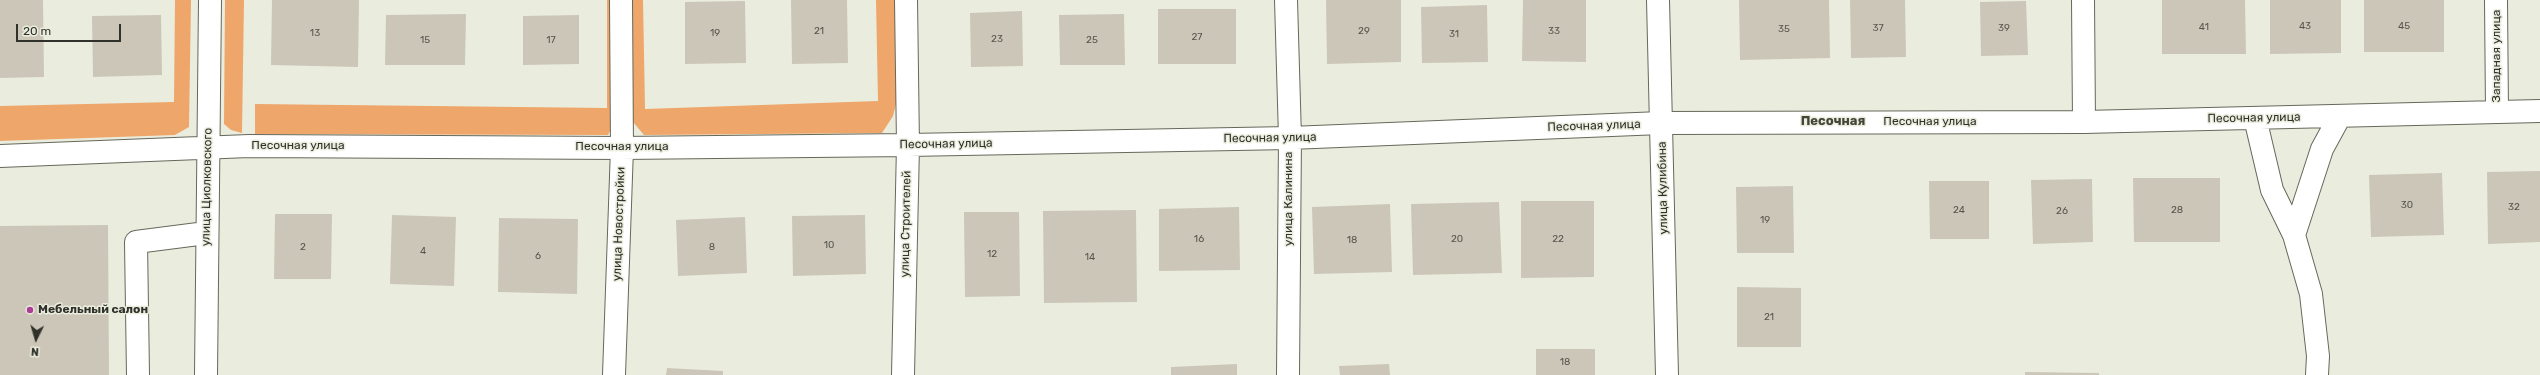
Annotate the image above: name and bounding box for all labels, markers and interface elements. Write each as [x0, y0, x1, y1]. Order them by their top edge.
street label: Западная улица [2490, 10, 2504, 102]
scale bar [18, 16, 123, 42]
house number: 43 [2299, 20, 2311, 32]
house number: 45 [2398, 20, 2410, 32]
house number: 41 [2199, 21, 2209, 33]
house number: 37 [1872, 22, 1884, 34]
house number: 39 [1998, 22, 2010, 34]
house number: 35 [1778, 23, 1790, 35]
text: 20 m [23, 24, 51, 38]
house number: 21 [814, 25, 824, 37]
house number: 29 [1358, 25, 1370, 37]
house number: 33 [1548, 25, 1560, 37]
house number: 13 [310, 27, 320, 39]
house number: 19 [710, 27, 720, 39]
house number: 31 [1449, 28, 1459, 40]
house number: 27 [1192, 31, 1202, 43]
house number: 23 [991, 33, 1003, 45]
house number: 15 [420, 34, 430, 46]
house number: 17 [546, 34, 556, 46]
house number: 25 [1086, 34, 1098, 46]
street label: Песочная улица [2207, 110, 2301, 126]
district label: Песочная [1801, 113, 1865, 129]
street label: Песочная улица [1883, 115, 1977, 129]
street label: Песочная улица [1547, 117, 1641, 135]
street label: улица Циолковского [199, 128, 215, 246]
street label: Песочная улица [1223, 130, 1317, 146]
street label: Песочная улица [899, 136, 993, 152]
street label: Песочная улица [251, 139, 345, 153]
street label: Песочная улица [575, 140, 669, 154]
street label: улица Кулибина [1655, 141, 1671, 235]
street label: улица Калинина [1282, 152, 1296, 246]
street label: улица Новостройки [610, 167, 628, 281]
street label: улица Строителей [898, 171, 914, 277]
house number: 30 [2401, 199, 2413, 211]
house number: 32 [2508, 201, 2520, 213]
house number: 24 [1953, 204, 1965, 216]
house number: 28 [2171, 204, 2183, 216]
house number: 26 [2056, 205, 2068, 217]
house number: 19 [1760, 214, 1770, 226]
house number: 16 [1194, 233, 1204, 245]
house number: 20 [1451, 233, 1463, 245]
house number: 22 [1552, 233, 1564, 245]
house number: 18 [1347, 234, 1357, 246]
house number: 10 [824, 239, 834, 251]
house number: 2 [300, 241, 306, 253]
house number: 8 [709, 241, 715, 253]
house number: 4 [420, 245, 426, 257]
house number: 12 [987, 248, 997, 260]
house number: 6 [535, 250, 541, 262]
house number: 14 [1085, 251, 1095, 263]
place label: Мебельный салон [38, 303, 148, 317]
marker: Мебельный салон [25, 305, 35, 315]
house number: 21 [1764, 311, 1774, 323]
north arrow [16, 319, 56, 359]
text: N [30, 345, 39, 358]
house number: 18 [1560, 356, 1570, 368]

